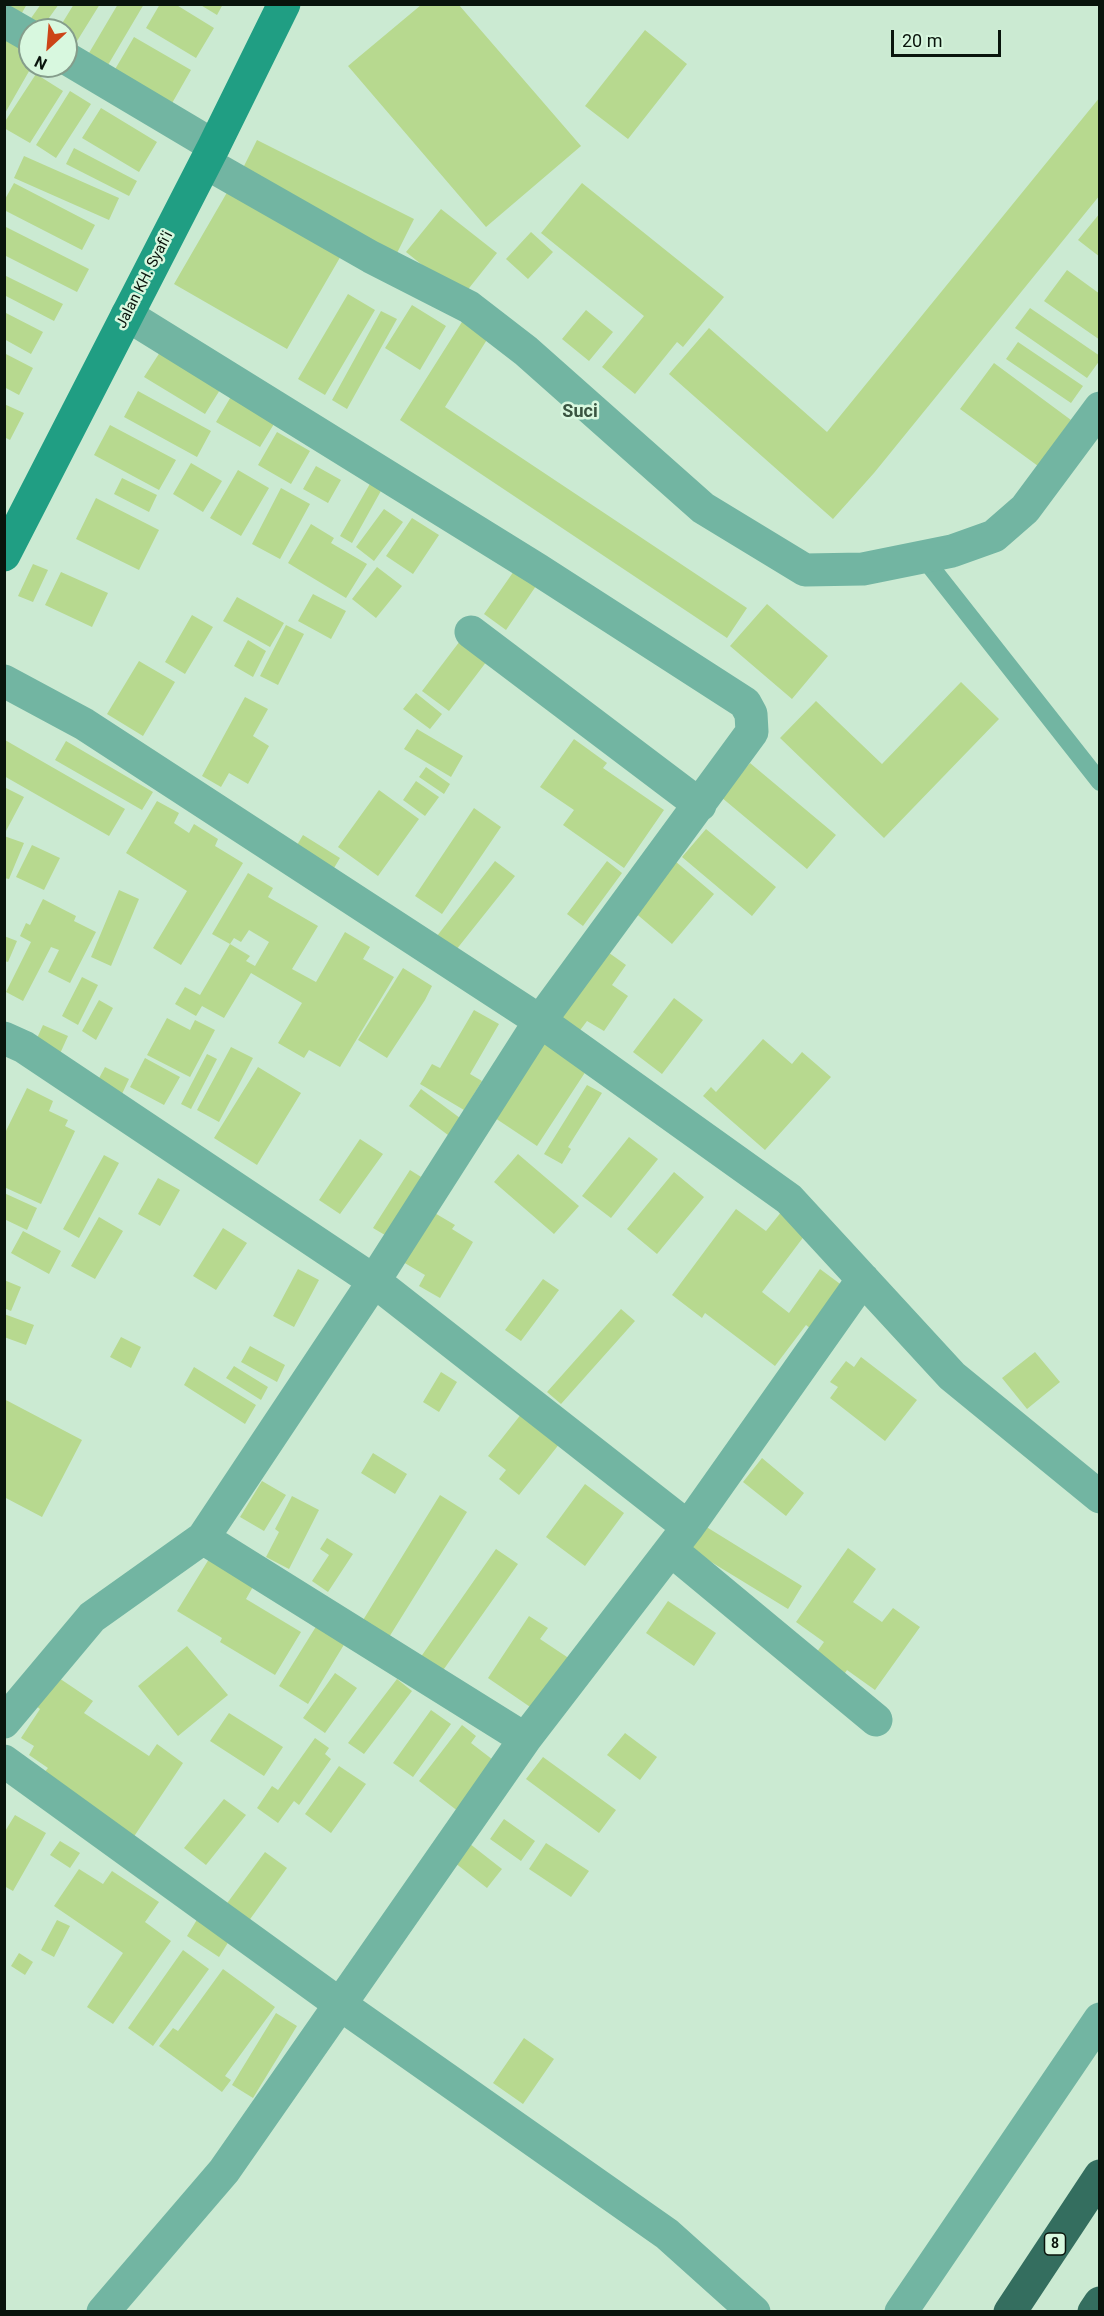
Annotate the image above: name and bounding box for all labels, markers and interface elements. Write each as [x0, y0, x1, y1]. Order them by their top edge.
north arrow [18, 18, 78, 78]
scale bar [894, 18, 1004, 56]
text: 20 m [902, 30, 942, 51]
text: N [32, 52, 50, 74]
street label: Jalan KH. Syafi'i [113, 228, 177, 332]
district label: Suci [562, 401, 598, 423]
road number: 8 [1044, 2233, 1066, 2255]

